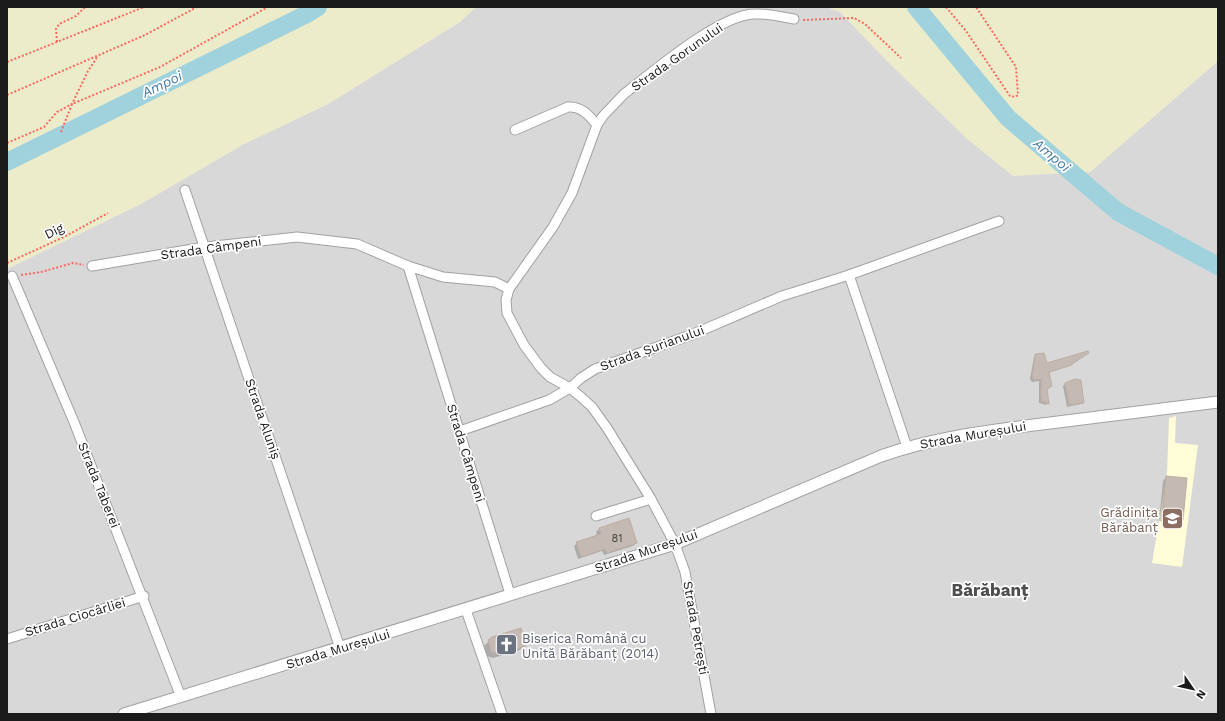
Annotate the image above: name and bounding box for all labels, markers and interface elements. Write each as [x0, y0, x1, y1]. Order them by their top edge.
street label: Strada Gorunului [628, 20, 726, 94]
water label: Ampoi [138, 67, 185, 101]
water label: Ampoi [1030, 135, 1074, 175]
street label: Dig [42, 220, 66, 242]
street label: Strada Câmpeni [160, 233, 262, 263]
street label: Strada Șurianului [598, 322, 707, 375]
street label: Strada Aluniș [241, 377, 284, 462]
street label: Strada Câmpeni [444, 402, 488, 504]
street label: Strada Mureșului [919, 418, 1028, 453]
street label: Strada Taberei [75, 440, 123, 530]
place label: Grădinița Bărăbanț [1100, 505, 1159, 536]
school or university icon: Grădinița Bărăbanț [1160, 506, 1186, 532]
street label: Strada Mureșului [593, 526, 700, 577]
house number: 81 [611, 532, 623, 545]
street label: Strada Petrești [679, 580, 712, 676]
district label: Bărăbanț [952, 580, 1029, 600]
street label: Strada Ciocârliei [23, 595, 127, 639]
street label: Strada Mureșului [284, 626, 392, 673]
place label: Biserica Română cu Unită Bărăbanț (2014) [522, 631, 658, 662]
church icon: Biserica Română cu Unită Bărăbanț (2014) [494, 632, 520, 658]
north arrow [1173, 669, 1213, 709]
text: N [1193, 687, 1209, 701]

